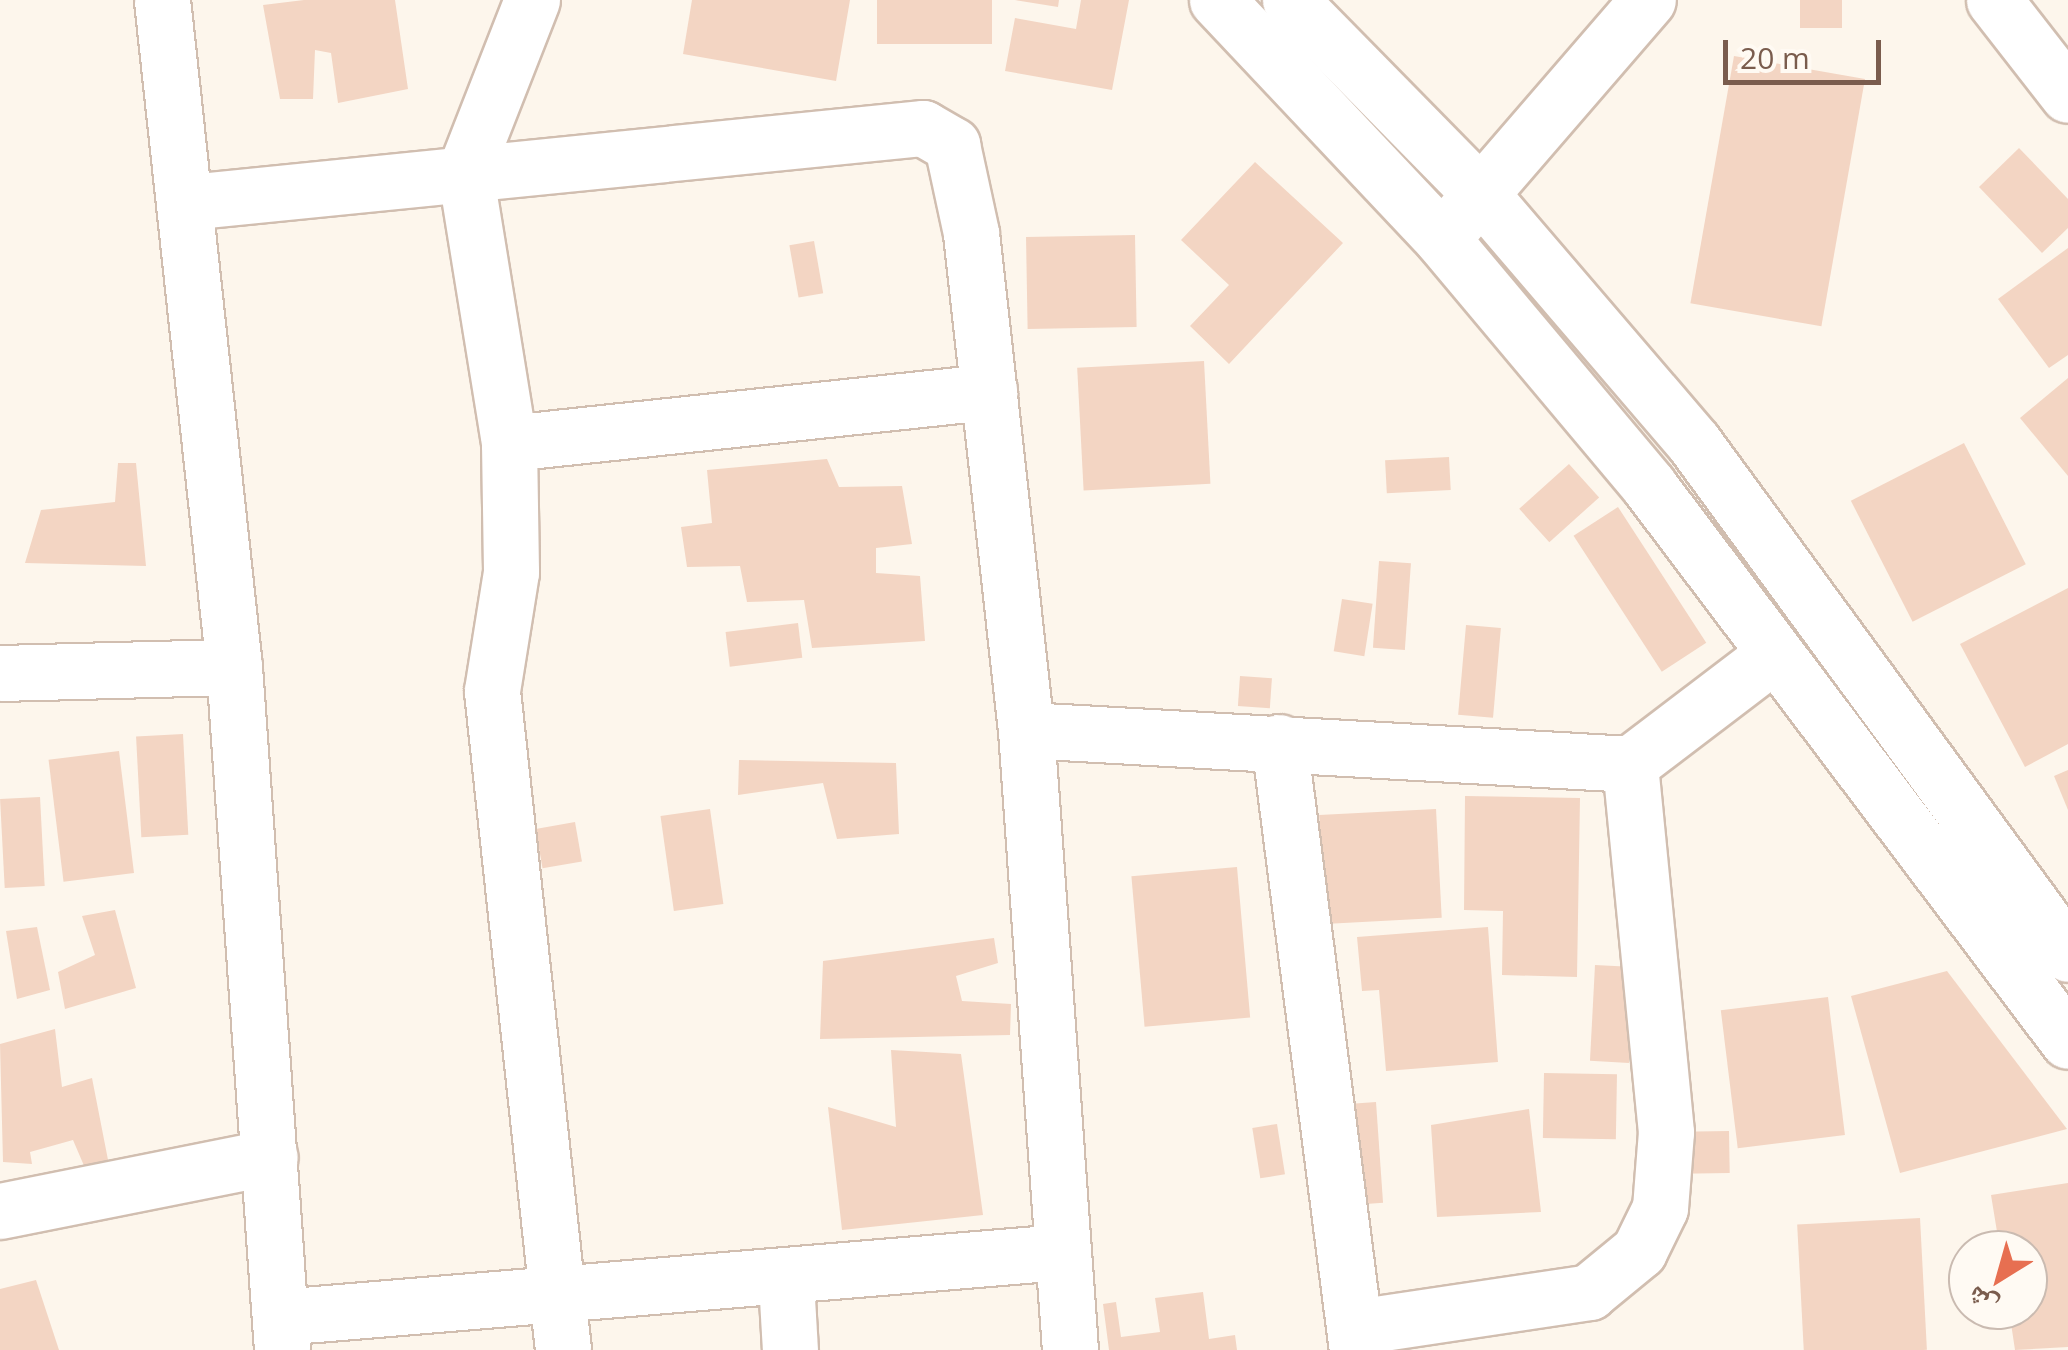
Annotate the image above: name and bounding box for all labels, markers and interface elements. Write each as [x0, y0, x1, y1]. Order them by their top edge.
scale bar [1728, 20, 1886, 82]
text: 20 m [1740, 37, 1810, 78]
north arrow [1948, 1230, 2048, 1330]
text: ش [1958, 1278, 2004, 1326]

